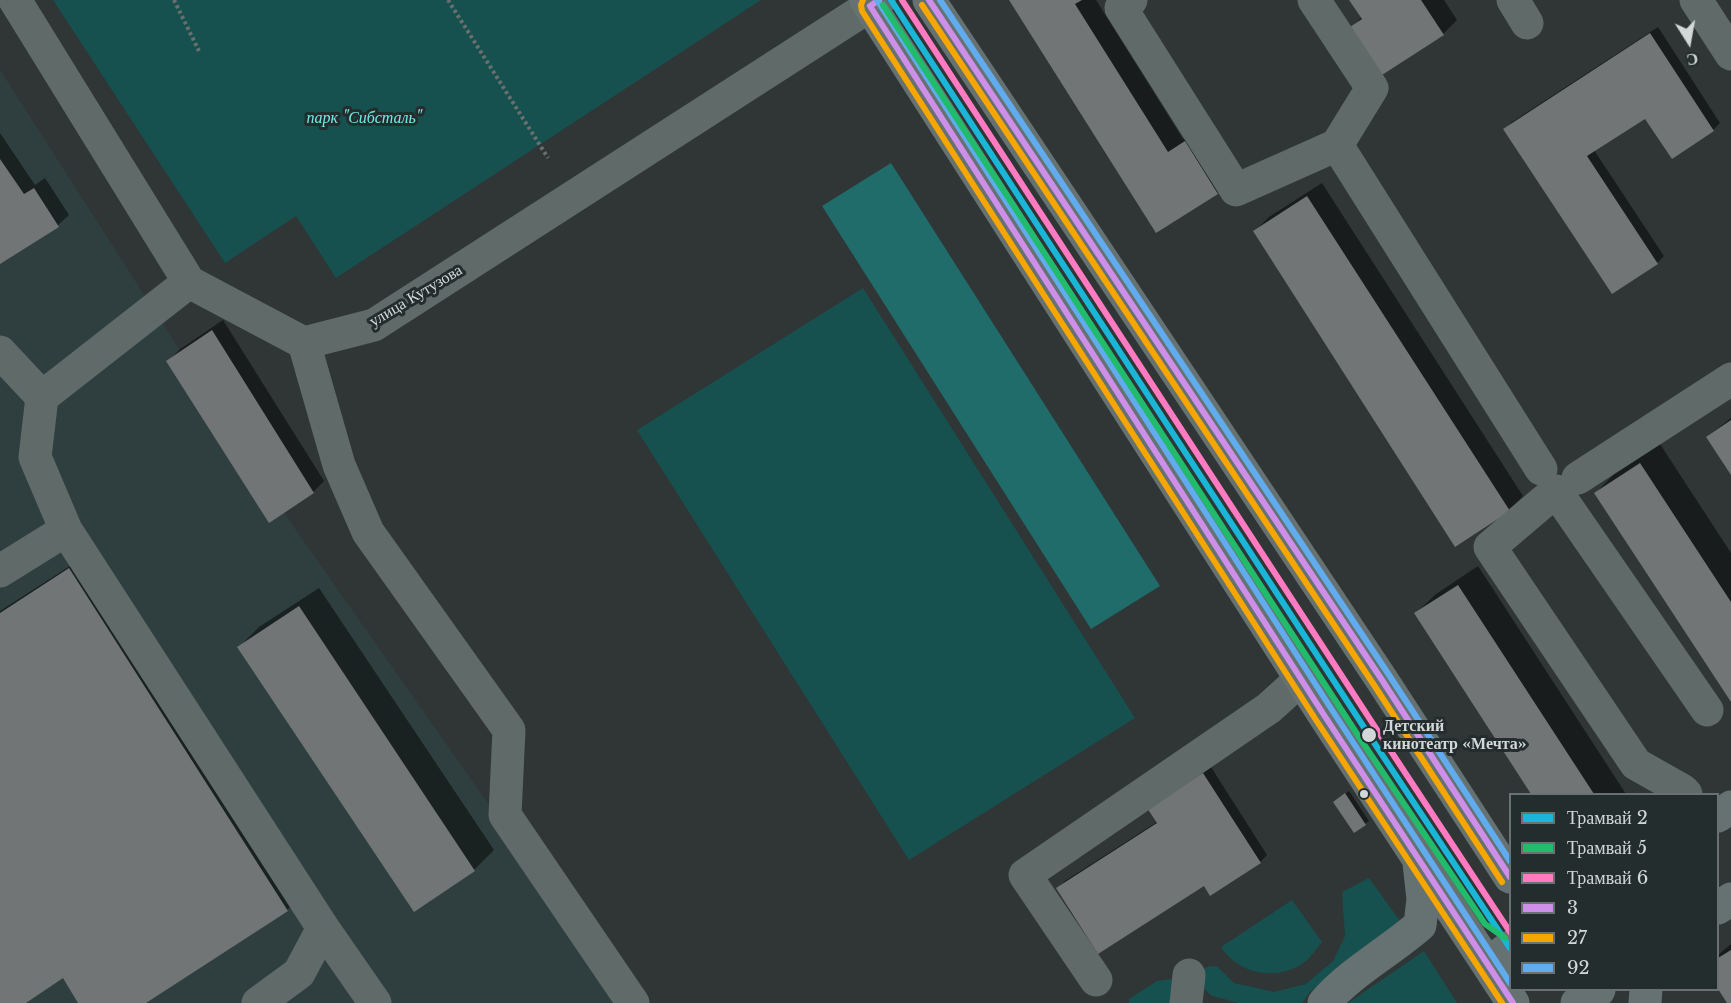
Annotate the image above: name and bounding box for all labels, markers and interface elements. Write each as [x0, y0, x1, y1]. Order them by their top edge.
north arrow [1659, 12, 1719, 72]
text: С [1685, 49, 1700, 71]
park label: парк "Сибсталь" [307, 108, 421, 128]
street label: улица Кутузова [366, 261, 466, 331]
place label: Детский кинотеатр «Мечта» [1383, 716, 1527, 754]
marker: Детский кинотеатр «Мечта» [1360, 726, 1378, 744]
unlabelled marker [1358, 788, 1370, 800]
legend [1509, 793, 1719, 991]
text: Трамвай 2 [1567, 807, 1648, 829]
text: Трамвай 5 [1567, 837, 1647, 859]
text: Трамвай 6 [1567, 867, 1648, 889]
text: 3 [1567, 897, 1578, 919]
text: 27 [1567, 927, 1587, 949]
text: 92 [1567, 957, 1590, 979]

